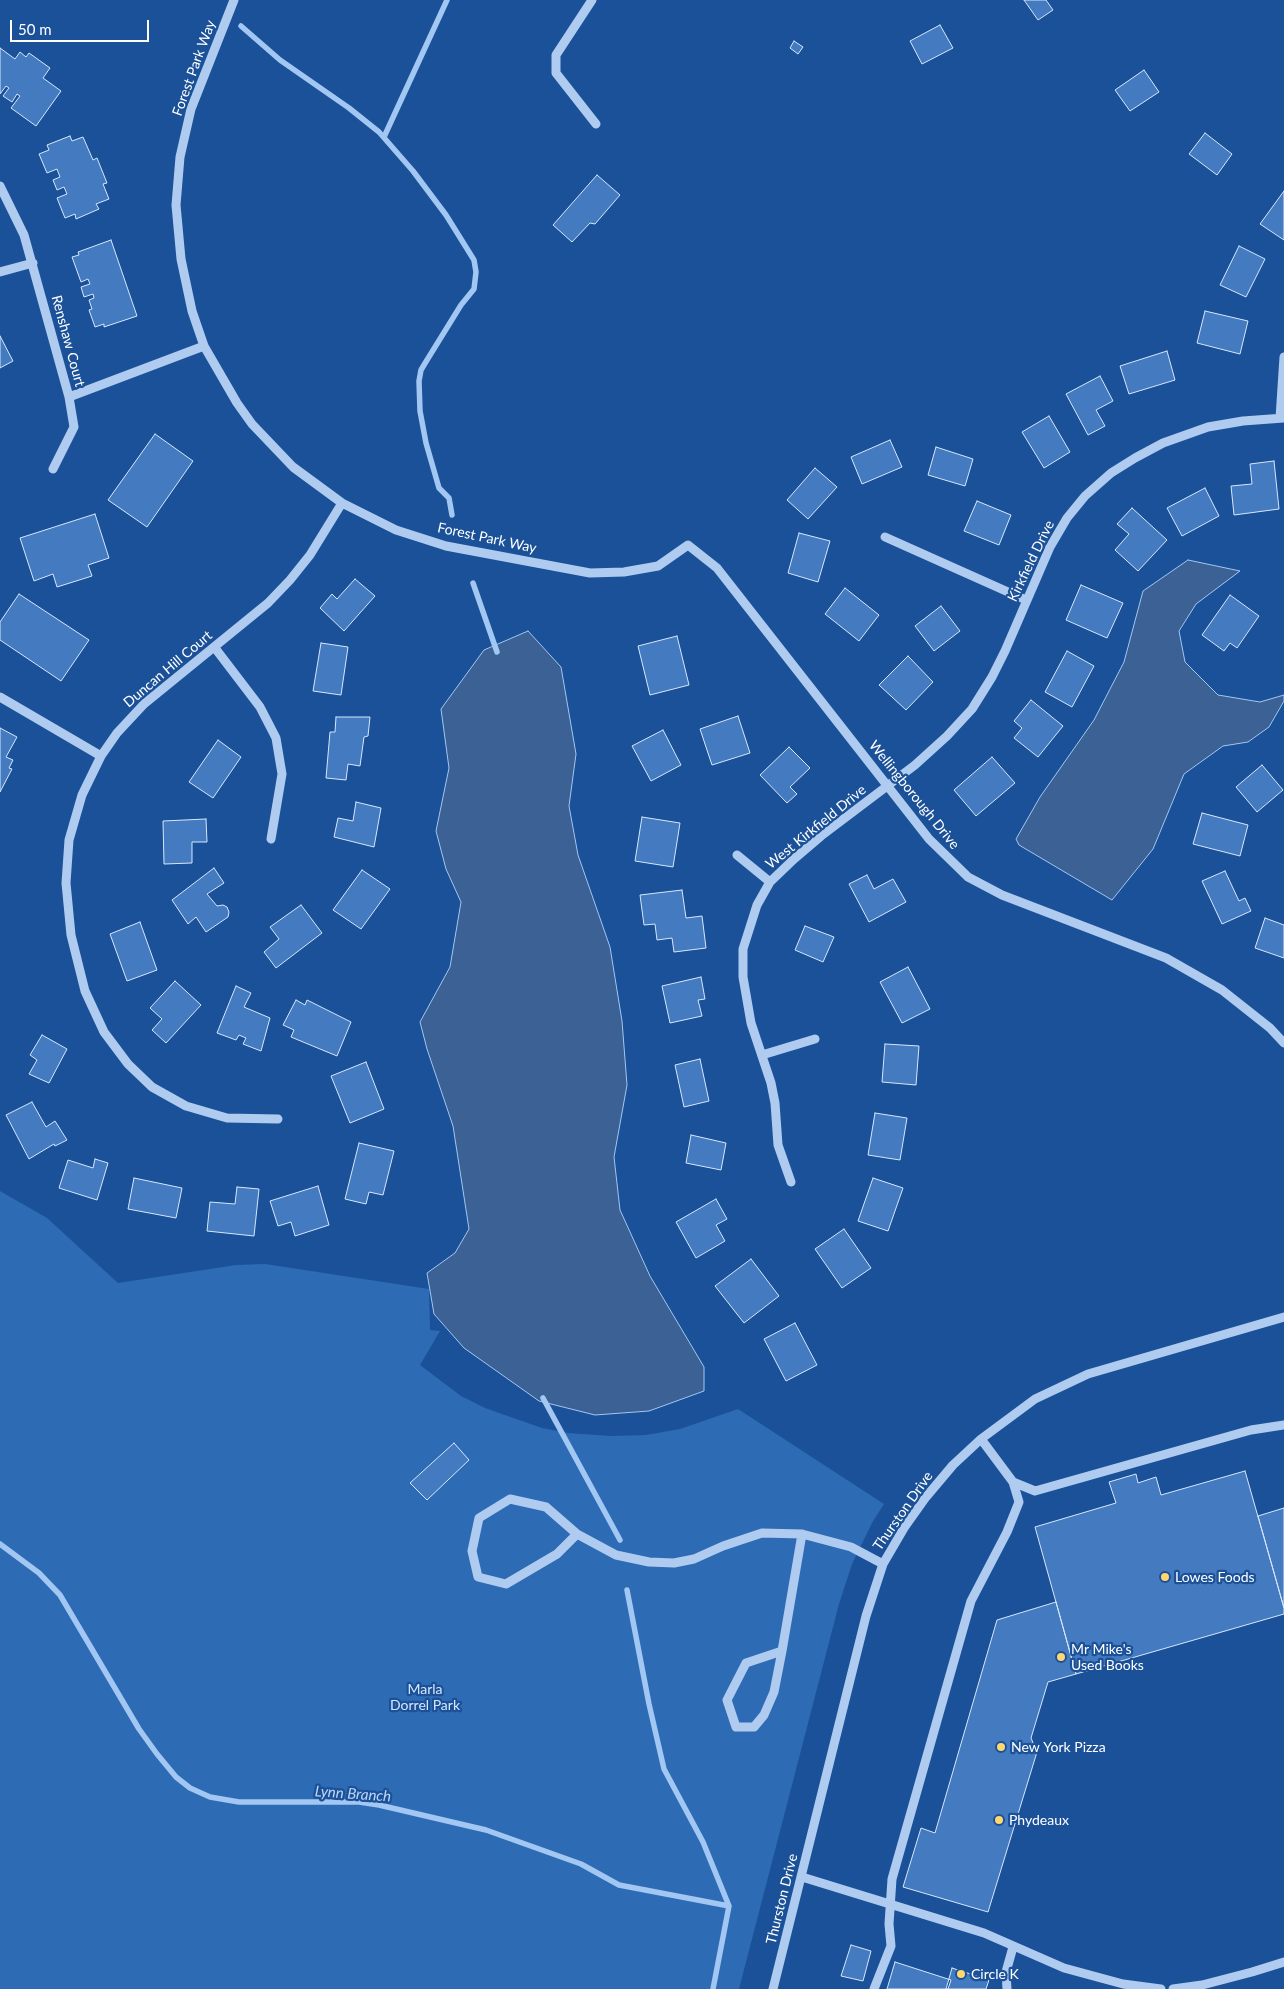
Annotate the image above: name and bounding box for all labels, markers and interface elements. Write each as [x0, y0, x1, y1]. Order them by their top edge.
scale bar [12, 10, 151, 42]
street label: Forest Park Way [169, 18, 219, 118]
text: 50 m [18, 20, 52, 38]
street label: Renshaw Court [48, 293, 88, 389]
street label: Kirkfield Drive [1004, 518, 1058, 604]
street label: Forest Park Way [436, 519, 538, 557]
street label: Duncan Hill Court [120, 627, 216, 711]
street label: Wellingborough Drive [865, 737, 963, 853]
street label: West Kirkfield Drive [762, 781, 870, 873]
street label: Thurston Drive [870, 1468, 936, 1554]
place label: Lowes Foods [1175, 1569, 1255, 1585]
marker: Lowes Foods [1159, 1571, 1171, 1583]
place label: Mr Mike's Used Books [1071, 1641, 1144, 1674]
marker: Mr Mike's Used Books [1055, 1651, 1067, 1663]
park label: Marla Dorrel Park [390, 1681, 460, 1714]
place label: New York Pizza [1011, 1739, 1106, 1755]
marker: New York Pizza [995, 1741, 1007, 1753]
water label: Lynn Branch [314, 1782, 392, 1806]
place label: Phydeaux [1009, 1812, 1069, 1828]
marker: Phydeaux [993, 1814, 1005, 1826]
street label: Thurston Drive [763, 1852, 801, 1946]
place label: Circle K [971, 1966, 1019, 1982]
marker: Circle K [955, 1968, 967, 1980]

